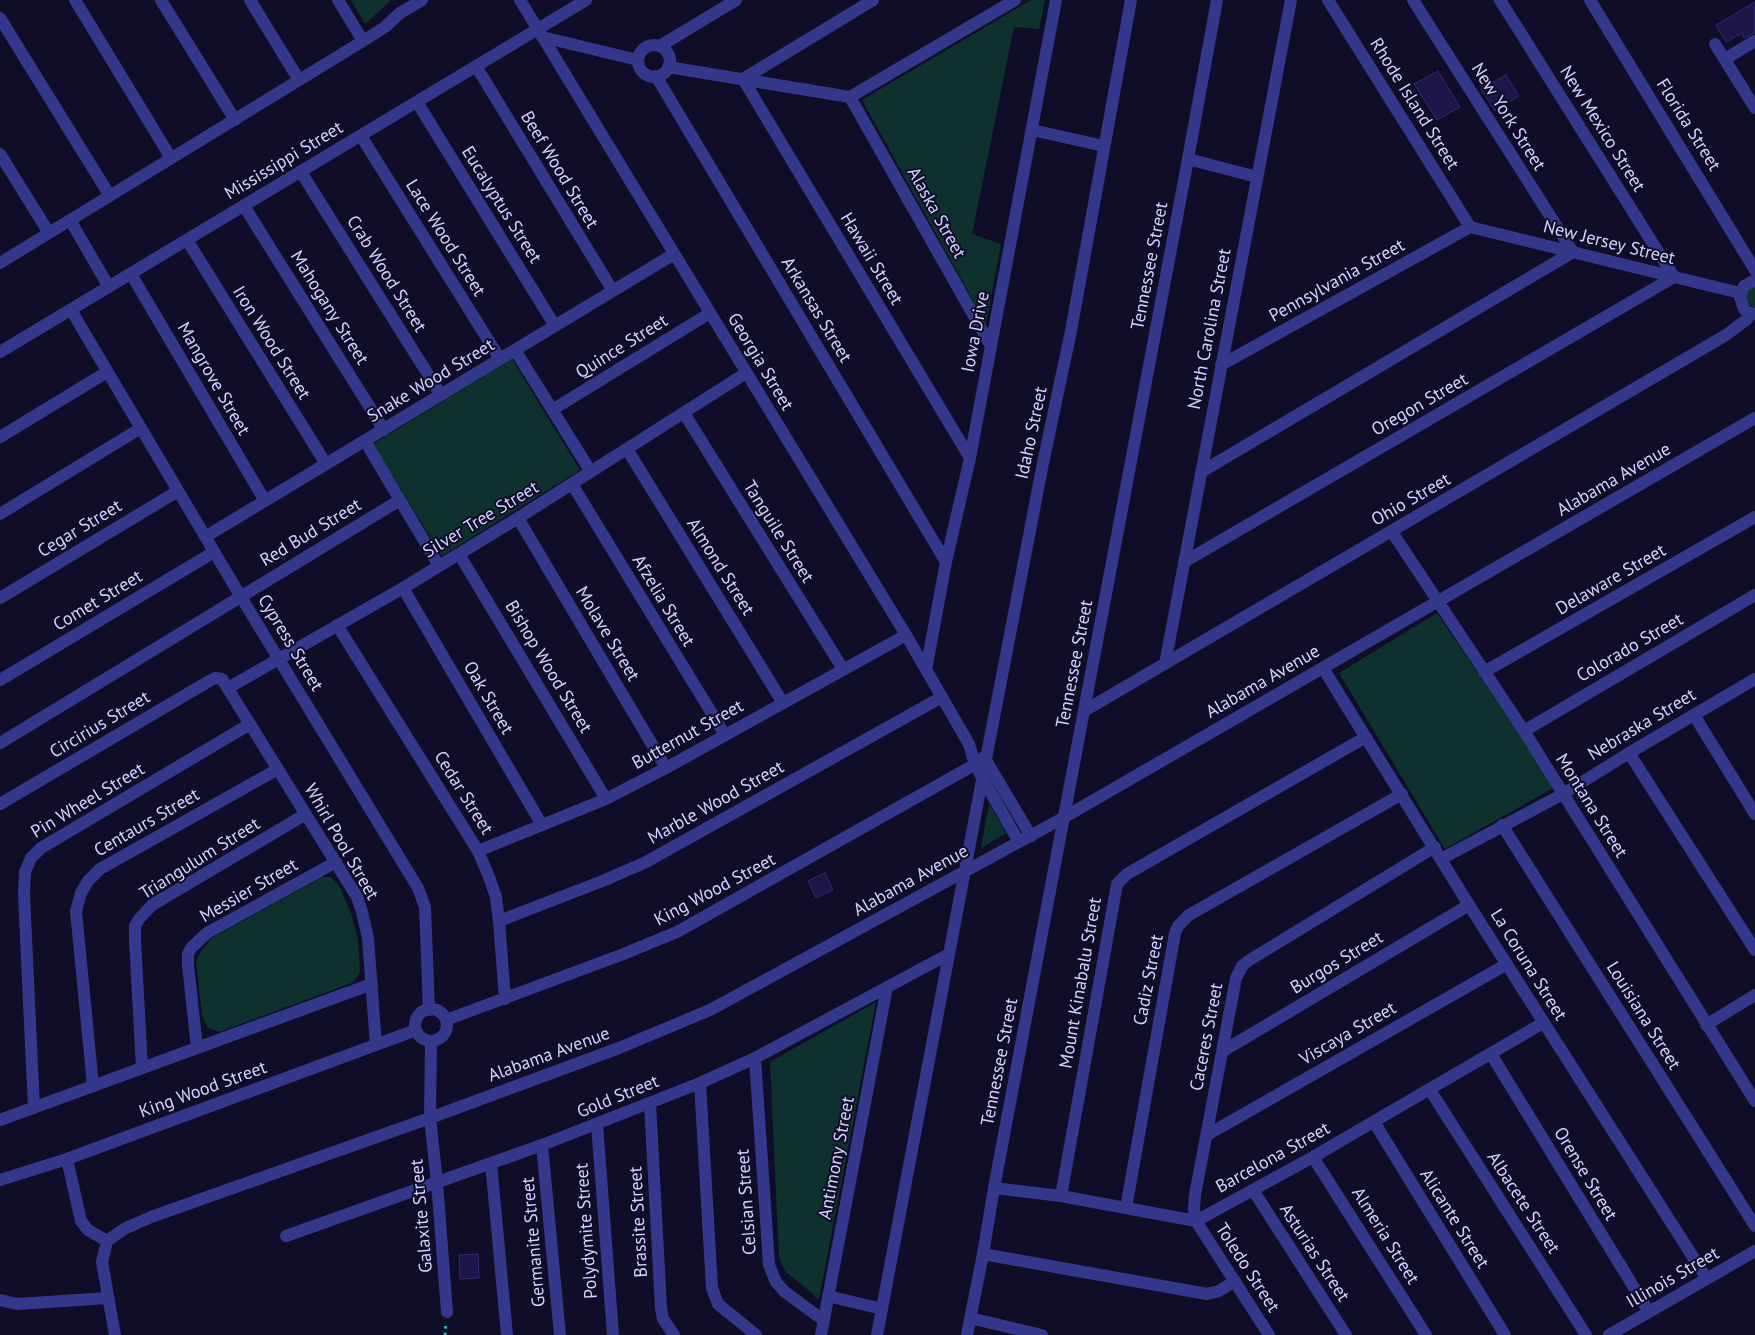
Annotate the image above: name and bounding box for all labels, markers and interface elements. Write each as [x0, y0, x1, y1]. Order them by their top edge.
street label: Rhode Island Street [1365, 34, 1463, 174]
street label: New York Street [1466, 59, 1550, 175]
street label: New Mexico Street [1555, 62, 1649, 196]
street label: Florida Street [1651, 75, 1725, 175]
street label: Beef Wood Street [515, 107, 603, 233]
street label: Mississippi Street [221, 117, 347, 205]
street label: Eucalyptus Street [456, 142, 546, 268]
street label: Alaska Street [902, 164, 970, 262]
street label: Lace Wood Street [400, 176, 490, 300]
street label: Tennessee Street [1127, 200, 1173, 332]
street label: Hawaii Street [835, 209, 907, 309]
street label: Crab Wood Street [341, 212, 431, 336]
street label: New Jersey Street [1541, 216, 1677, 270]
street label: Pennsylvania Street [1266, 235, 1408, 327]
street label: Mahogany Street [285, 247, 373, 369]
street label: North Carolina Street [1184, 247, 1236, 411]
street label: Arkansas Street [776, 253, 856, 367]
street label: Iron Wood Street [228, 282, 314, 404]
street label: Iowa Drive [958, 290, 994, 374]
street label: Georgia Street [722, 309, 798, 415]
street label: Quince Street [572, 310, 672, 384]
street label: Mangrove Street [172, 319, 254, 439]
street label: Snake Wood Street [363, 335, 499, 427]
street label: Oregon Street [1368, 369, 1472, 441]
street label: Idaho Street [1012, 385, 1052, 481]
street label: Alabama Avenue [1553, 439, 1675, 521]
street label: Ohio Street [1368, 469, 1454, 531]
street label: Silver Tree Street [419, 477, 543, 563]
street label: Tanguile Street [738, 477, 818, 587]
street label: Red Bud Street [257, 494, 365, 572]
street label: Cegar Street [34, 496, 126, 562]
street label: Almond Street [682, 514, 758, 620]
street label: Delaware Street [1552, 540, 1670, 620]
street label: Afzelia Street [627, 551, 699, 651]
street label: Comet Street [50, 566, 146, 636]
street label: Molave Street [570, 583, 644, 685]
street label: Cypress Street [253, 591, 327, 695]
street label: Bishop Wood Street [500, 597, 596, 737]
street label: Tennessee Street [1052, 598, 1098, 730]
street label: Colorado Street [1573, 609, 1687, 687]
street label: Alabama Avenue [1202, 641, 1324, 723]
street label: Oak Street [458, 658, 518, 738]
street label: Nebraska Street [1584, 684, 1700, 766]
street label: Circirius Street [46, 687, 154, 763]
street label: Butternut Street [629, 696, 747, 774]
street label: Cedar Street [429, 747, 497, 839]
street label: Montana Street [1550, 750, 1632, 862]
street label: Marble Wood Street [644, 757, 788, 849]
street label: Pin Wheel Street [27, 759, 149, 843]
street label: Whirl Pool Street [299, 780, 383, 904]
street label: Centaurs Street [91, 784, 203, 862]
street label: Triangulum Street [136, 813, 264, 905]
street label: Alabama Avenue [850, 841, 972, 921]
street label: King Wood Street [651, 849, 779, 931]
street label: Messier Street [196, 854, 302, 928]
street label: Mount Kinabalu Street [1055, 896, 1107, 1070]
street label: La Coruna Street [1485, 905, 1571, 1025]
street label: Burgos Street [1287, 927, 1387, 999]
street label: Cadiz Street [1130, 933, 1168, 1027]
street label: Louisiana Street [1601, 958, 1685, 1074]
street label: Caceres Street [1186, 981, 1228, 1093]
street label: Tennessee Street [977, 996, 1023, 1128]
street label: Viscaya Street [1296, 998, 1400, 1070]
street label: Alabama Avenue [485, 1023, 613, 1087]
street label: King Wood Street [136, 1057, 270, 1123]
street label: Gold Street [574, 1071, 662, 1123]
street label: Antimony Street [815, 1095, 859, 1221]
street label: Barcelona Street [1212, 1118, 1334, 1198]
street label: Orense Street [1549, 1123, 1621, 1225]
street label: Celsian Street [733, 1148, 761, 1256]
street label: Albacete Street [1482, 1148, 1564, 1258]
street label: Galaxite Street [406, 1158, 438, 1274]
street label: Polydymite Street [571, 1162, 603, 1300]
street label: Alicante Street [1415, 1165, 1493, 1273]
street label: Brassite Street [625, 1166, 653, 1278]
street label: Germanite Street [518, 1176, 550, 1308]
street label: Almeria Street [1347, 1184, 1423, 1288]
street label: Asturias Street [1274, 1200, 1354, 1306]
street label: Toledo Street [1210, 1219, 1284, 1317]
street label: Illinois Street [1623, 1243, 1723, 1313]

